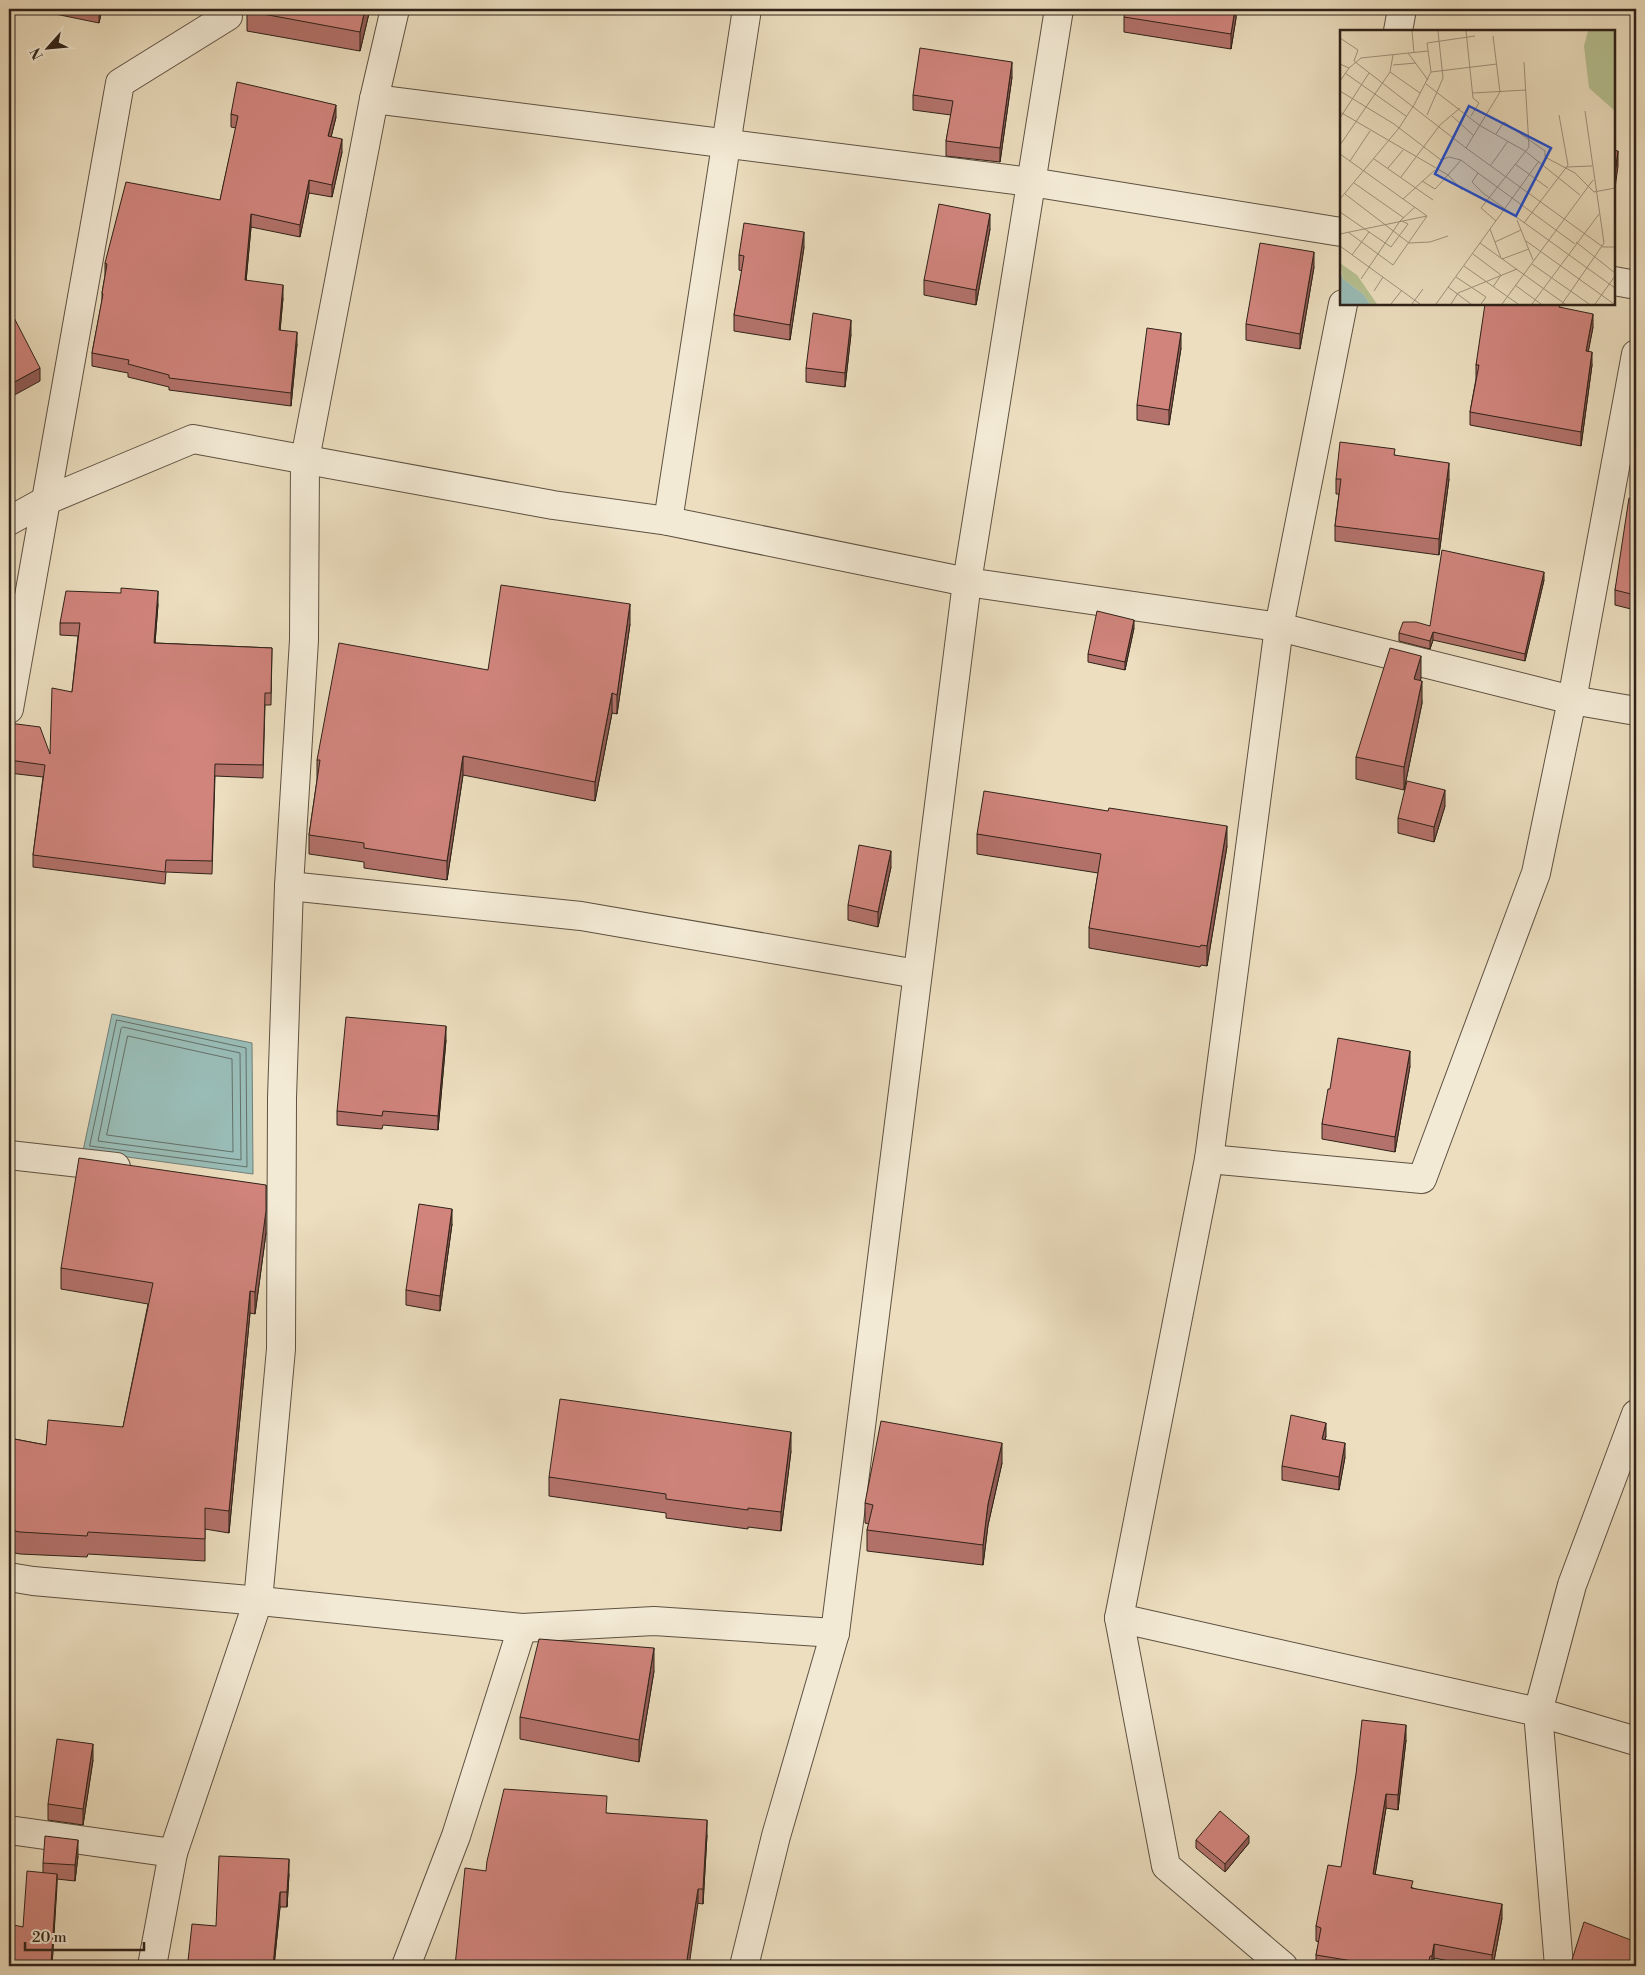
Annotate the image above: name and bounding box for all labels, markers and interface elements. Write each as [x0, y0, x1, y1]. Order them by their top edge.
north arrow [22, 22, 72, 72]
inset map [1340, 30, 1615, 305]
text: N [27, 44, 48, 62]
scale bar [25, 1920, 144, 1952]
text: 20 m [32, 1928, 67, 1947]

